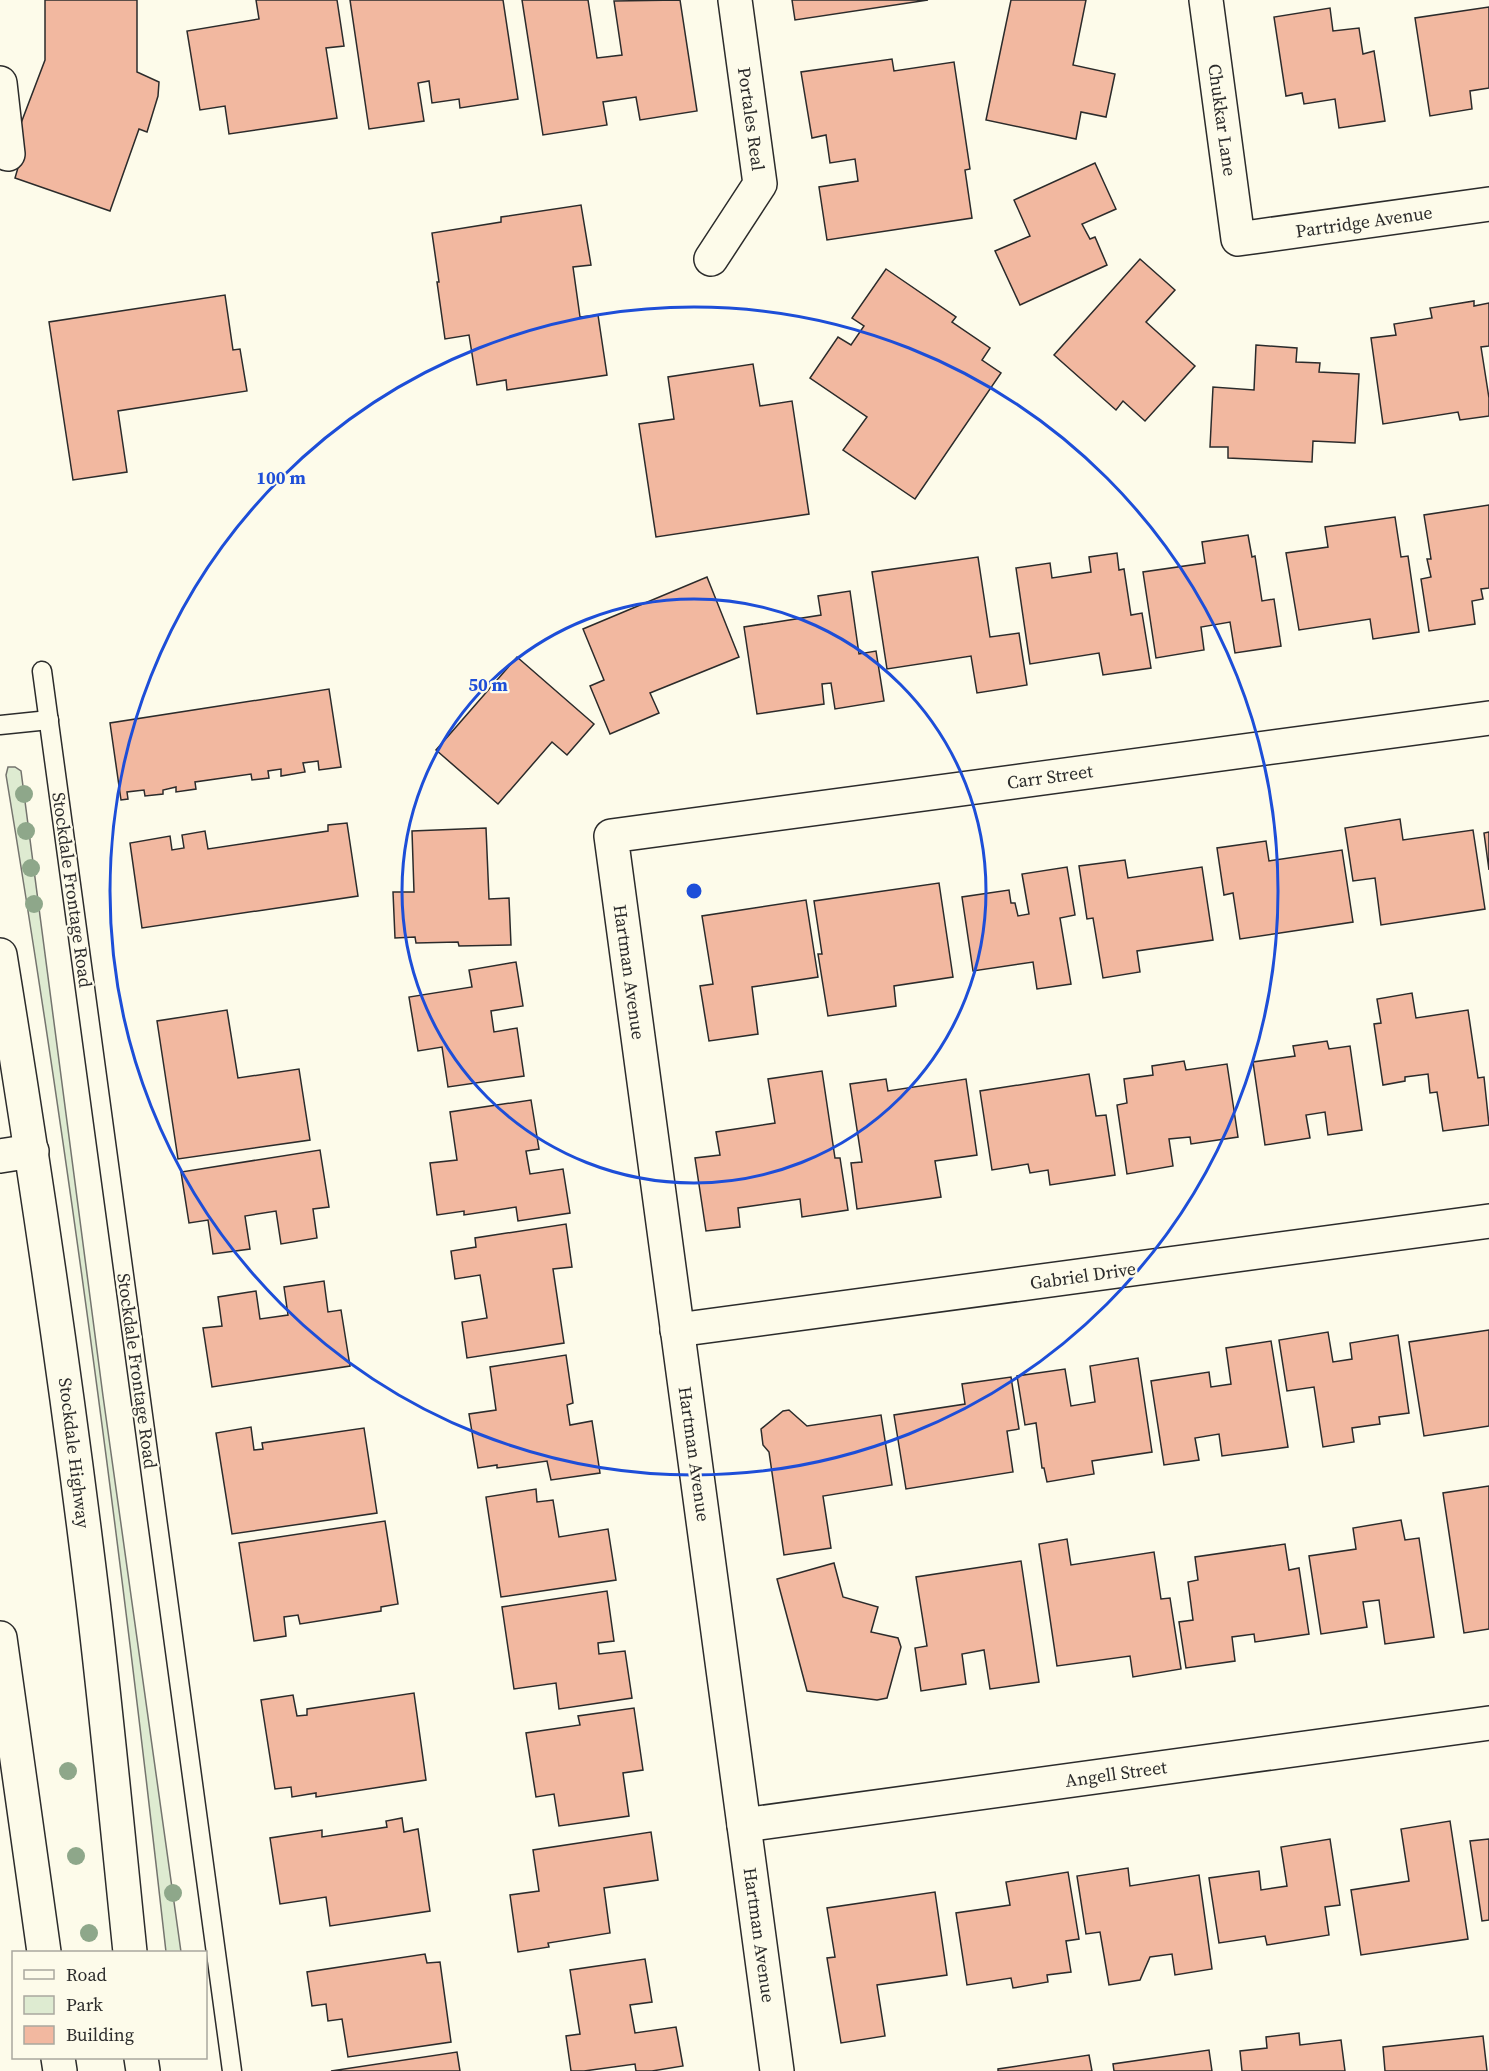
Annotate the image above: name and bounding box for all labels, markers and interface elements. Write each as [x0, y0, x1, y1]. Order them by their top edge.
street label: Chukkar Lane [1202, 62, 1243, 178]
street label: Portales Real [732, 65, 771, 173]
street label: Partridge Avenue [1294, 200, 1434, 243]
text: 100 m [256, 465, 306, 490]
text: 50 m [468, 672, 508, 697]
street label: Carr Street [1005, 758, 1095, 795]
street label: Stockdale Frontage Road [46, 791, 99, 989]
centre of rings [684, 881, 704, 901]
street label: Hartman Avenue [608, 903, 651, 1041]
street label: Gabriel Drive [1028, 1256, 1138, 1295]
street label: Stockdale Frontage Road [111, 1272, 164, 1470]
street label: Stockdale Highway [53, 1376, 96, 1530]
street label: Hartman Avenue [673, 1385, 716, 1523]
street label: Angell Street [1063, 1754, 1169, 1793]
street label: Hartman Avenue [738, 1866, 781, 2004]
legend [12, 1951, 207, 2059]
text: Road [66, 1962, 107, 1987]
text: Park [66, 1992, 103, 2017]
text: Building [66, 2022, 134, 2047]

